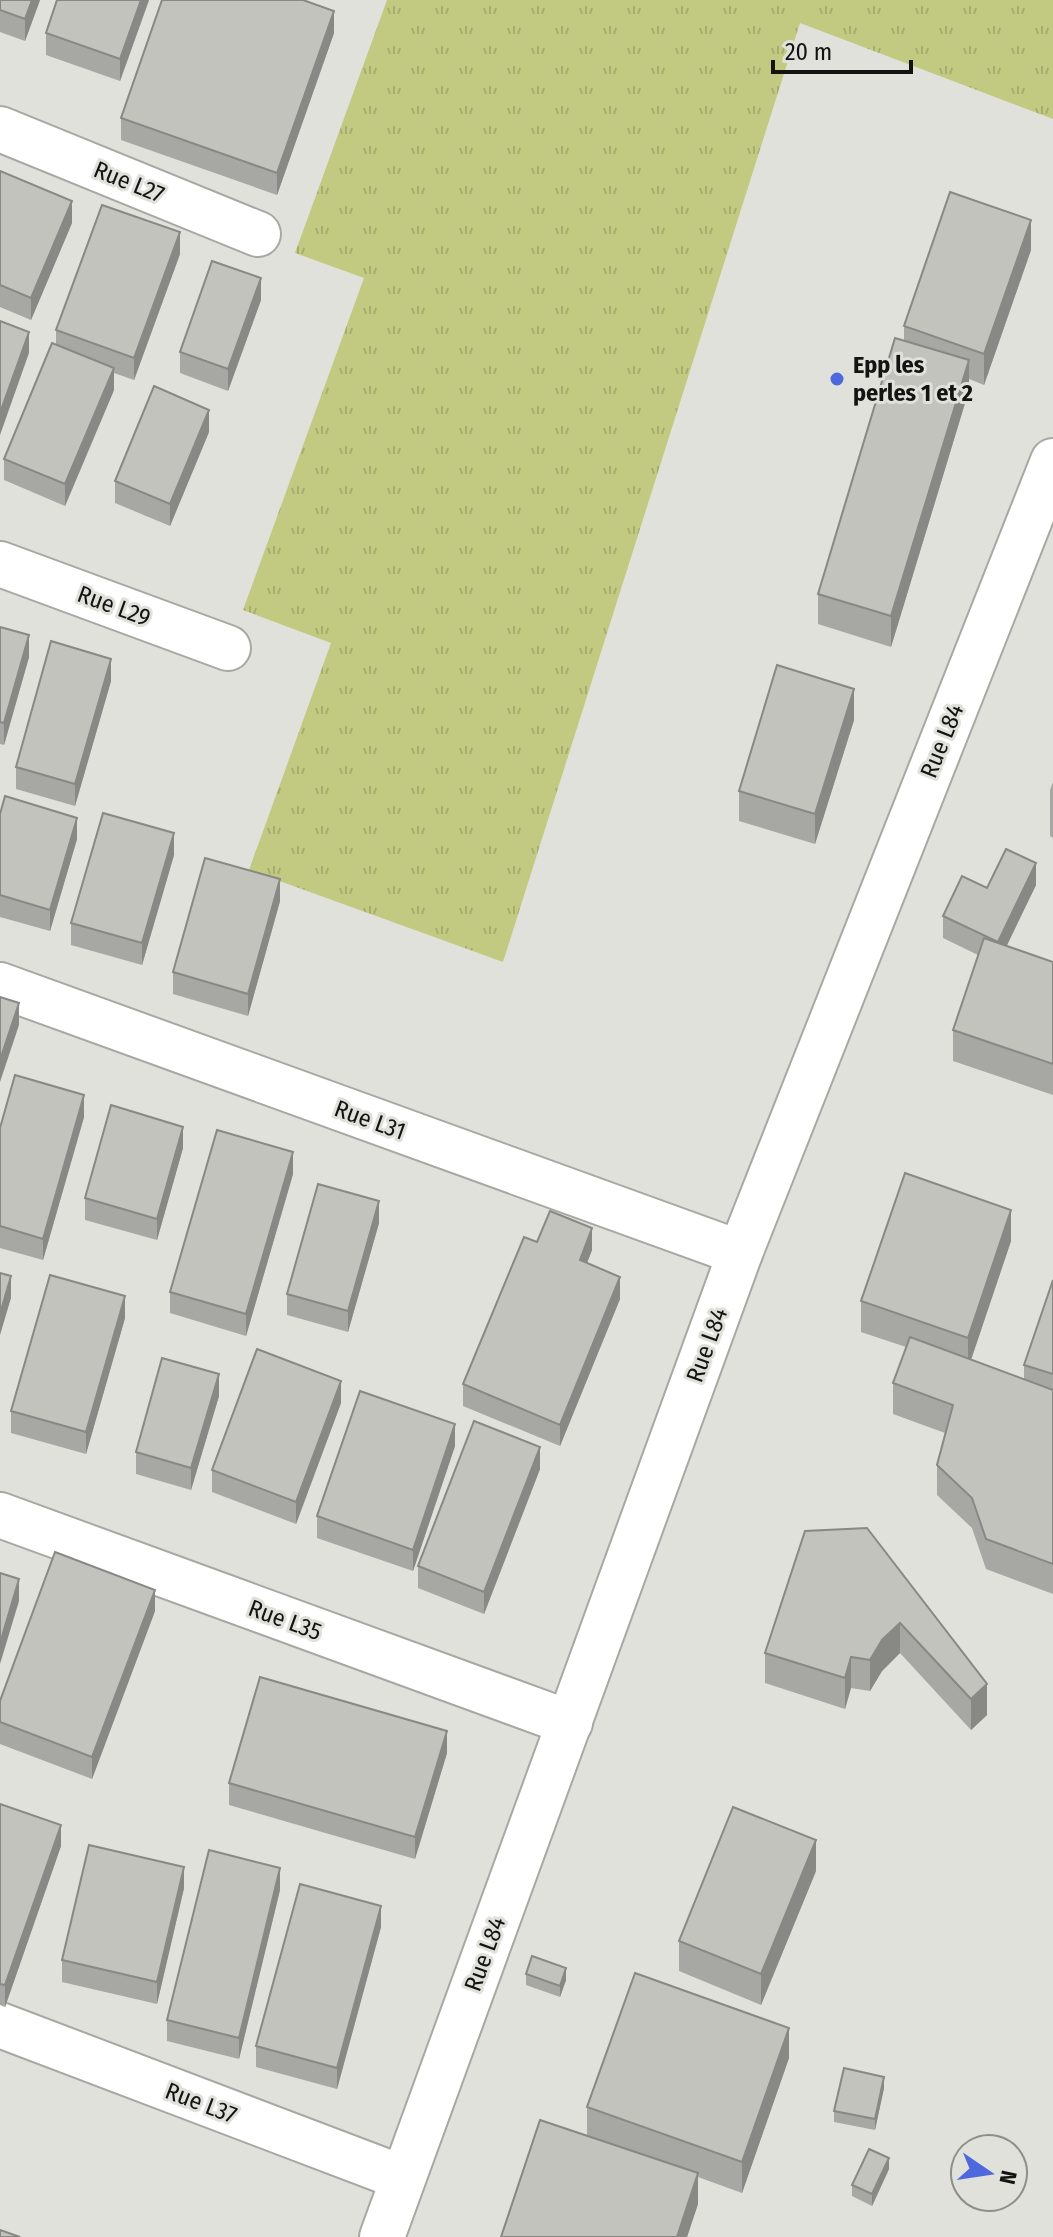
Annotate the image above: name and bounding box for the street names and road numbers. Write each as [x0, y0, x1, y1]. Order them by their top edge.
street label: Rue L27 [90, 155, 169, 209]
street label: Rue L29 [74, 580, 154, 632]
street label: Rue L84 [915, 700, 969, 782]
street label: Rue L31 [331, 1094, 409, 1146]
street label: Rue L84 [681, 1304, 733, 1386]
street label: Rue L35 [245, 1594, 325, 1646]
street label: Rue L84 [459, 1913, 511, 1995]
street label: Rue L37 [161, 2077, 241, 2129]

